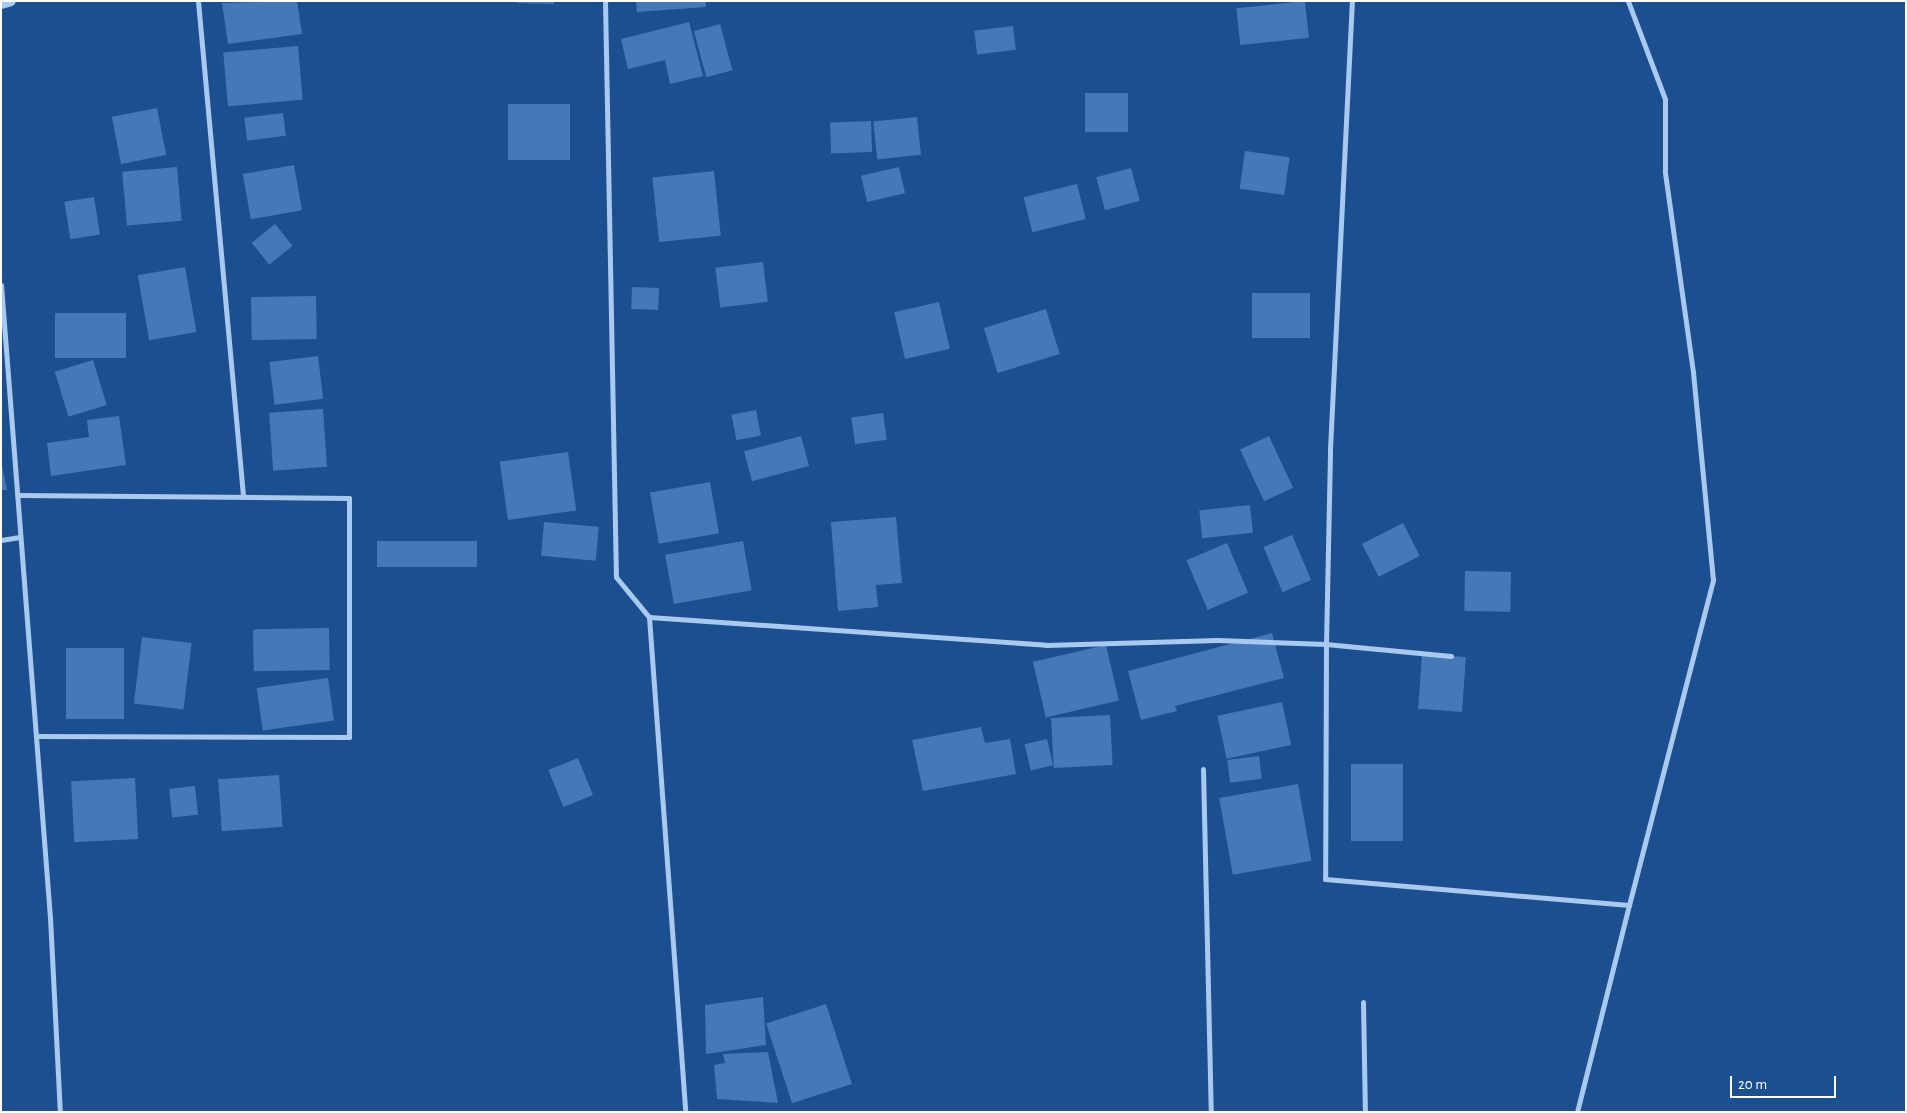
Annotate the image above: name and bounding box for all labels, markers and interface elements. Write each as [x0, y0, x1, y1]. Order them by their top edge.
scale bar [1732, 1066, 1838, 1098]
text: 20 m [1738, 1077, 1767, 1092]

